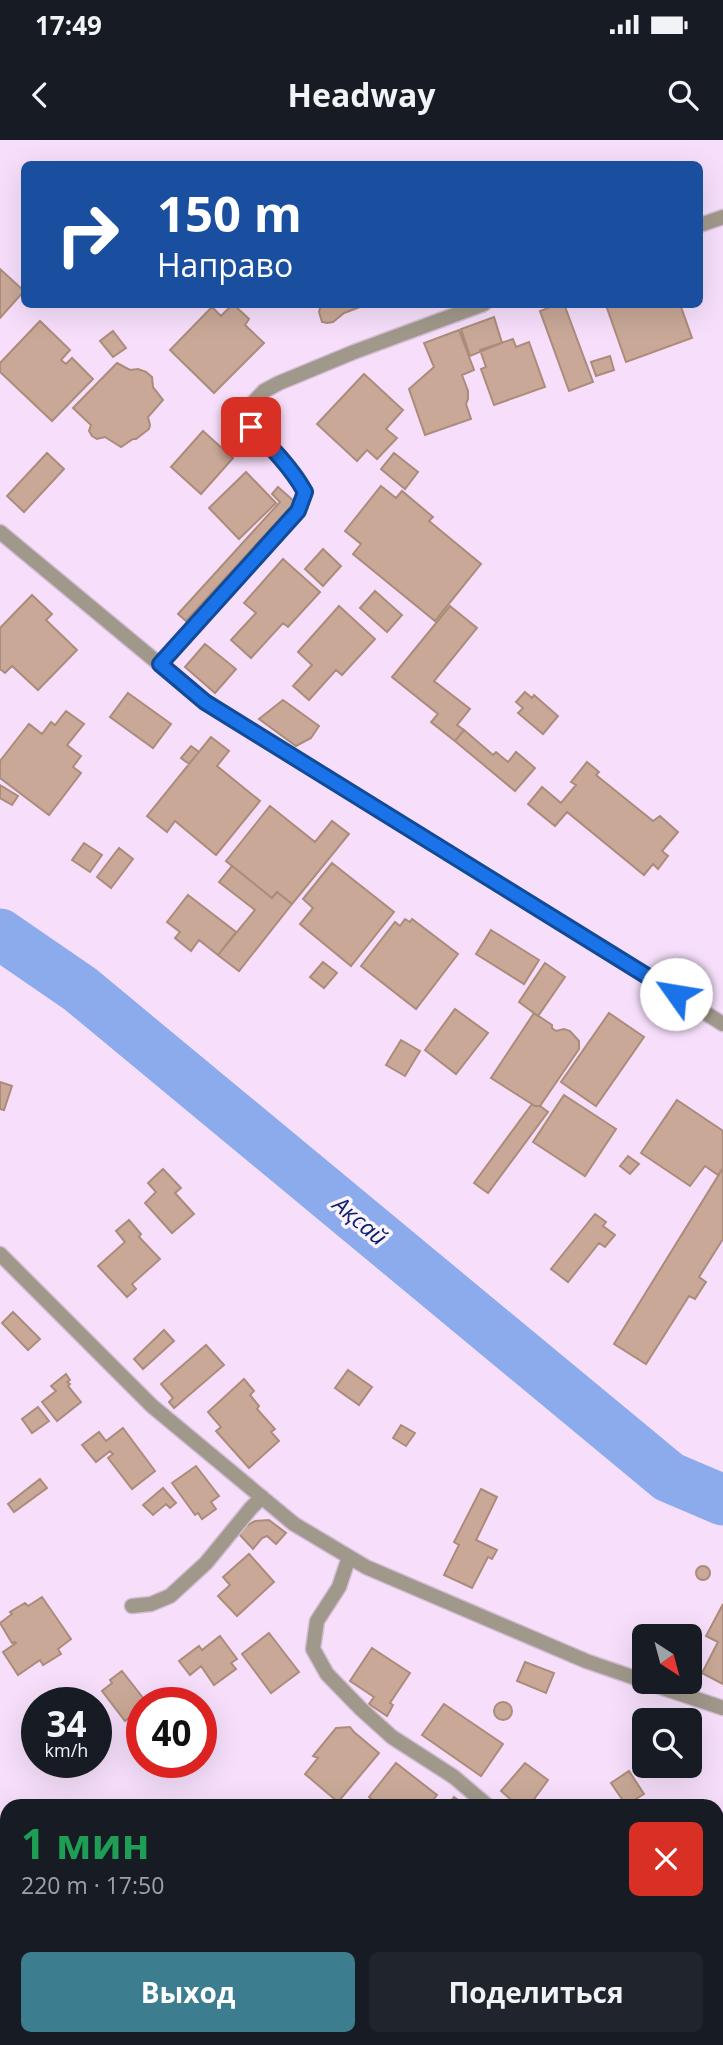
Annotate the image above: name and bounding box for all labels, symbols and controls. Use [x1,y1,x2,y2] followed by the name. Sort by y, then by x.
[35,7,102,43] text: 17:49
[288,73,435,116] text: Headway
[21,76,59,114] icon: back
[664,76,702,114] icon: search
[157,180,302,246] text: 150 m
[42,189,133,280] icon: right
[157,243,293,286] text: Направо
[221,397,281,457] pin
[232,408,270,446] icon: arrive
[639,957,713,1031] position arrow
[325,1187,394,1252] water label: Ақсай
[632,1624,702,1694] north arrow
[632,1624,702,1778] map controls
[126,1687,217,1778] speed limit sign: 40
[46,1700,87,1747] text: 34
[632,1708,702,1778] button: search
[45,1738,88,1762] text: km/h
[21,1814,149,1871] text: 1 мин
[629,1822,703,1896] button: close
[21,1869,164,1901] text: 220 m · 17:50
[21,1952,355,2032] button: Выход
[369,1952,703,2032] button: Поделиться

